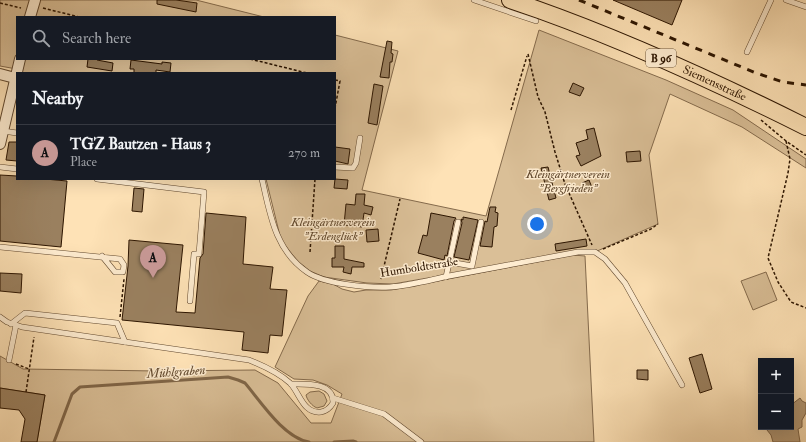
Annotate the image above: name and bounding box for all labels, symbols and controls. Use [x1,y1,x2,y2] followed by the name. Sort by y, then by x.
[16,16,336,60] search box
[30,27,52,49] icon: search
[62,29,131,48] text: Search here
[646,49,676,67] road number: B 96
[680,62,749,105] street label: Siemensstraße
[32,88,83,109] text: Nearby
[70,135,211,154] text: TGZ Bautzen - Haus 3
[41,145,49,161] text: A
[288,145,320,161] text: 270 m
[70,154,97,170] text: Place
[525,167,610,196] park label: Kleingärtnerverein "Bergfrieden"
[527,214,547,234] your location
[290,215,375,244] park label: Kleingärtnerverein "Erdenglück"
[140,245,166,278] pin: A
[379,254,459,281] street label: Humboldtstraße
[758,358,794,430] map controls
[758,358,794,394] button: +
[145,362,206,382] water label: Mühlgraben
[758,394,794,430] button: −

